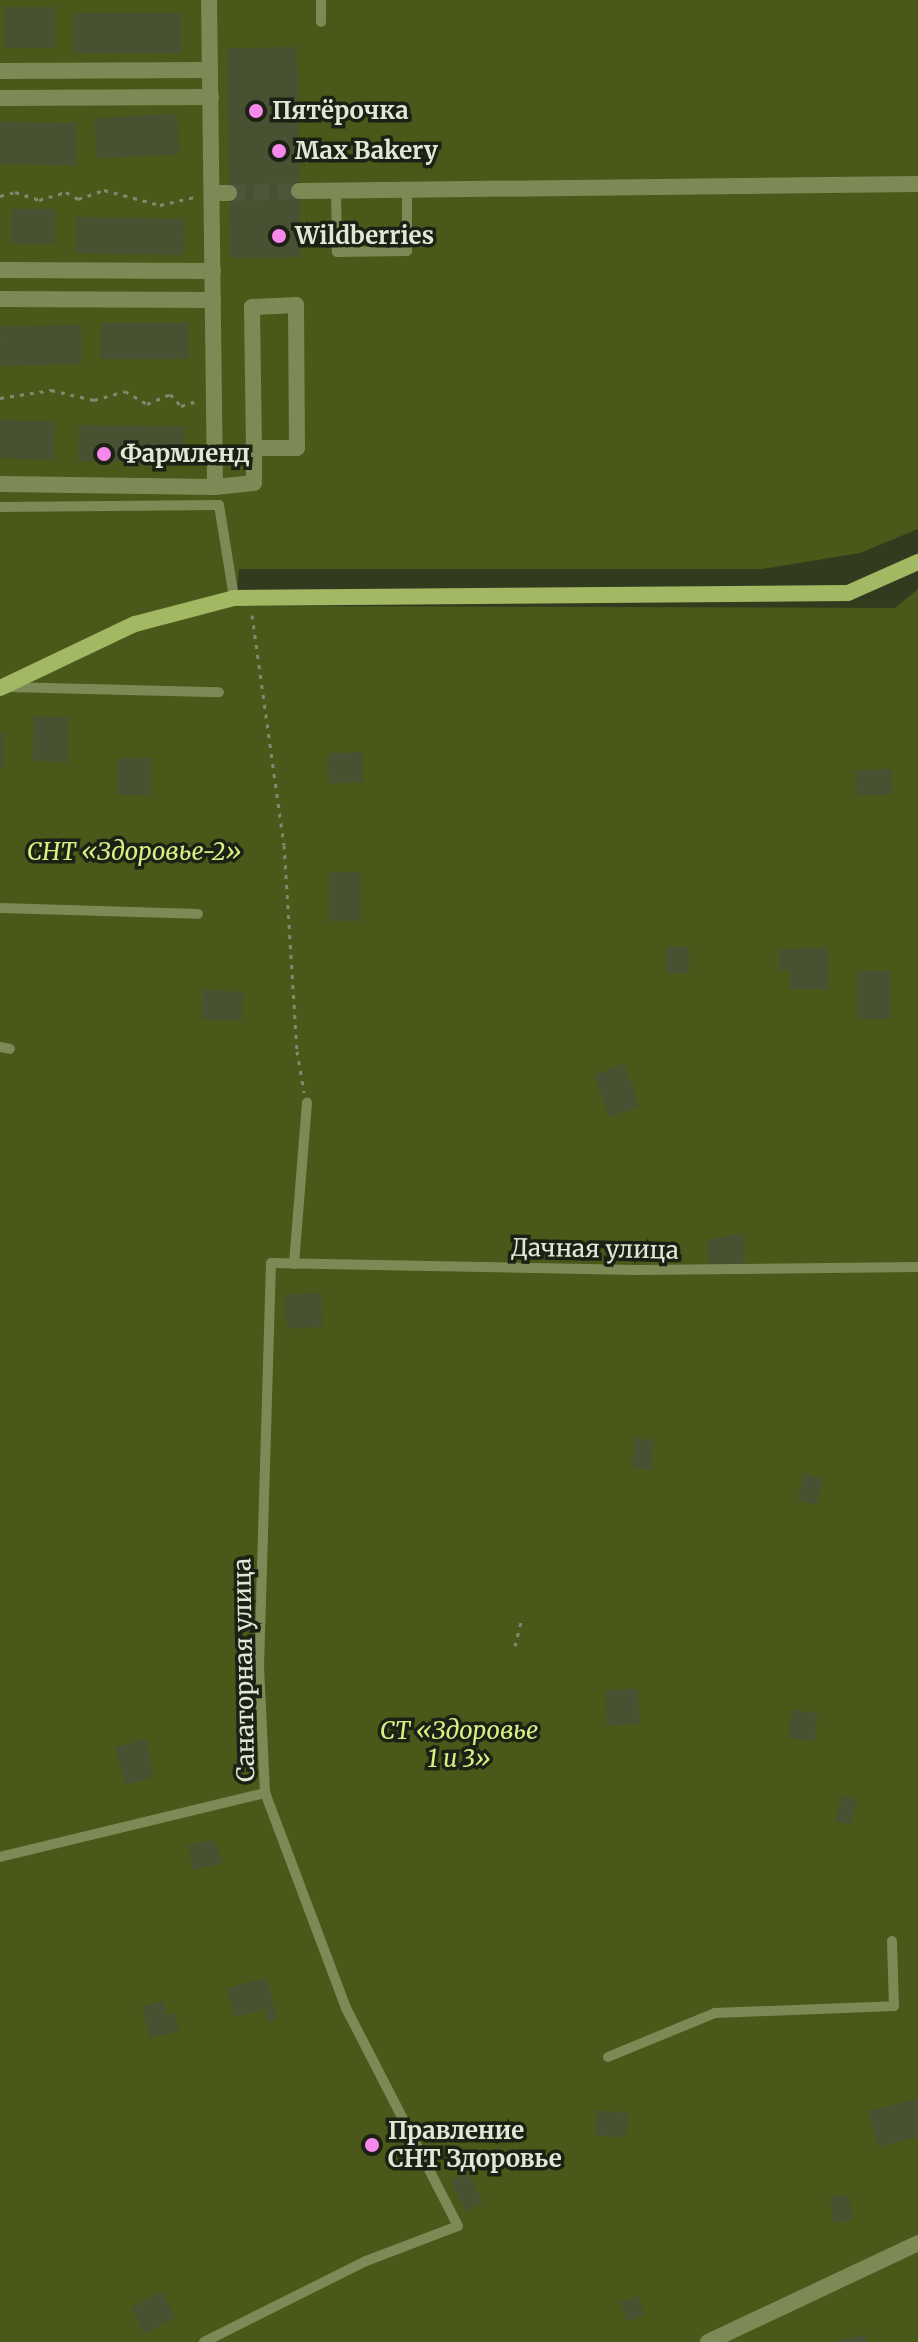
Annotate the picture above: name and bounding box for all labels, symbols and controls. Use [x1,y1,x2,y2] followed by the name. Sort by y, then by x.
[272,97,409,125] place label: Пятёрочка
[247,102,265,120] marker: Пятёрочка
[295,137,438,165] place label: Max Bakery
[270,142,288,160] marker: Max Bakery
[295,222,434,250] place label: Wildberries
[270,227,288,245] marker: Wildberries
[120,440,250,468] place label: Фармленд
[95,445,113,463] marker: Фармленд
[27,838,241,866] park label: СНТ «Здоровье-2»
[511,1233,679,1265] street label: Дачная улица
[228,1558,260,1782] street label: Санаторная улица
[380,1717,538,1773] park label: СТ «Здоровье 1 и 3»
[388,2117,562,2173] place label: Правление СНТ Здоровье
[363,2136,381,2154] marker: Правление СНТ Здоровье

